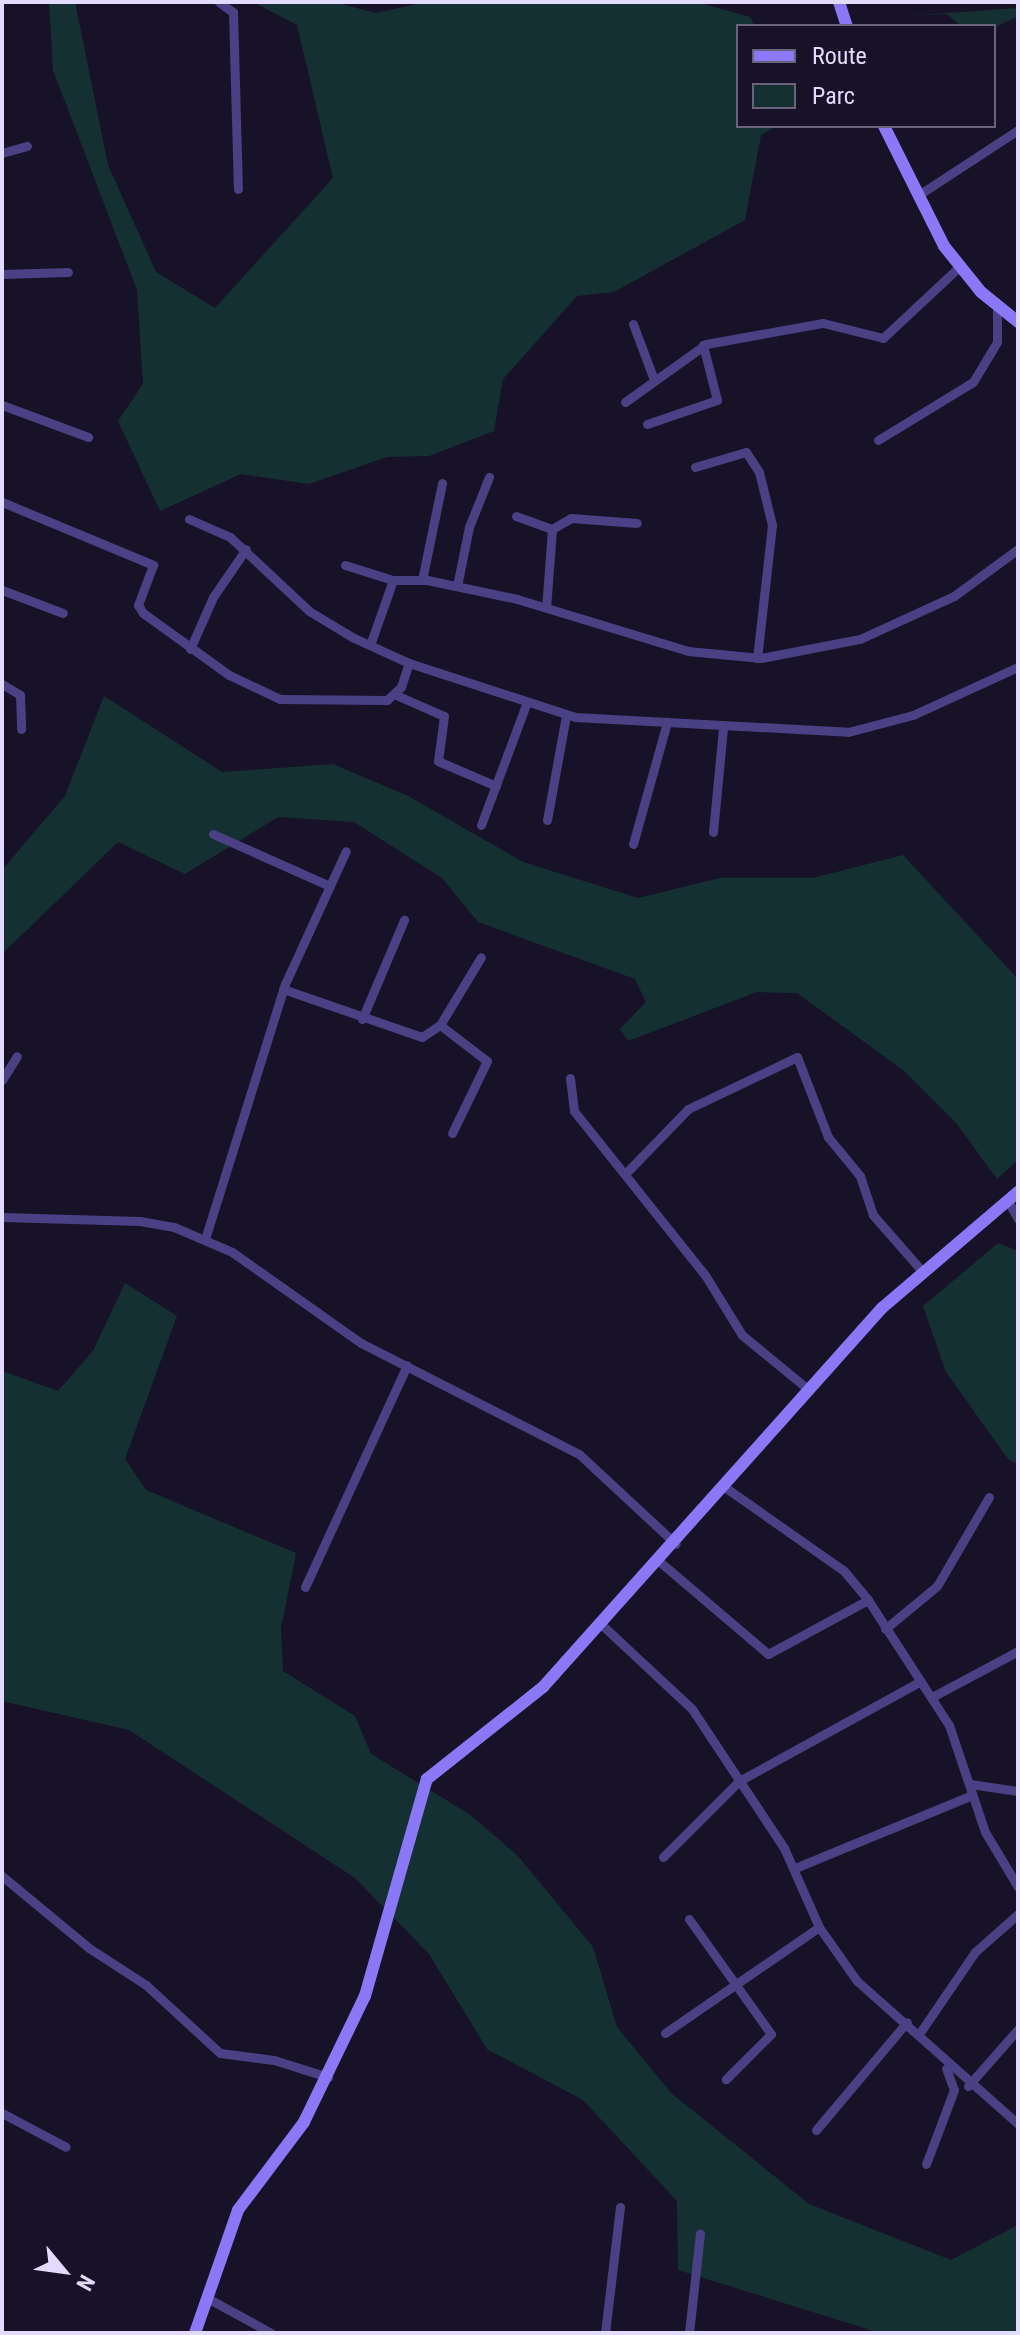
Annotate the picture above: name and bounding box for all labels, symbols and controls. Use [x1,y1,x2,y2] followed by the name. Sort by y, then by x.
[736,24,996,128] legend
[812,42,867,70] text: Route
[812,82,855,110] text: Parc
[24,2231,104,2311] north arrow
[71,2271,100,2295] text: N

